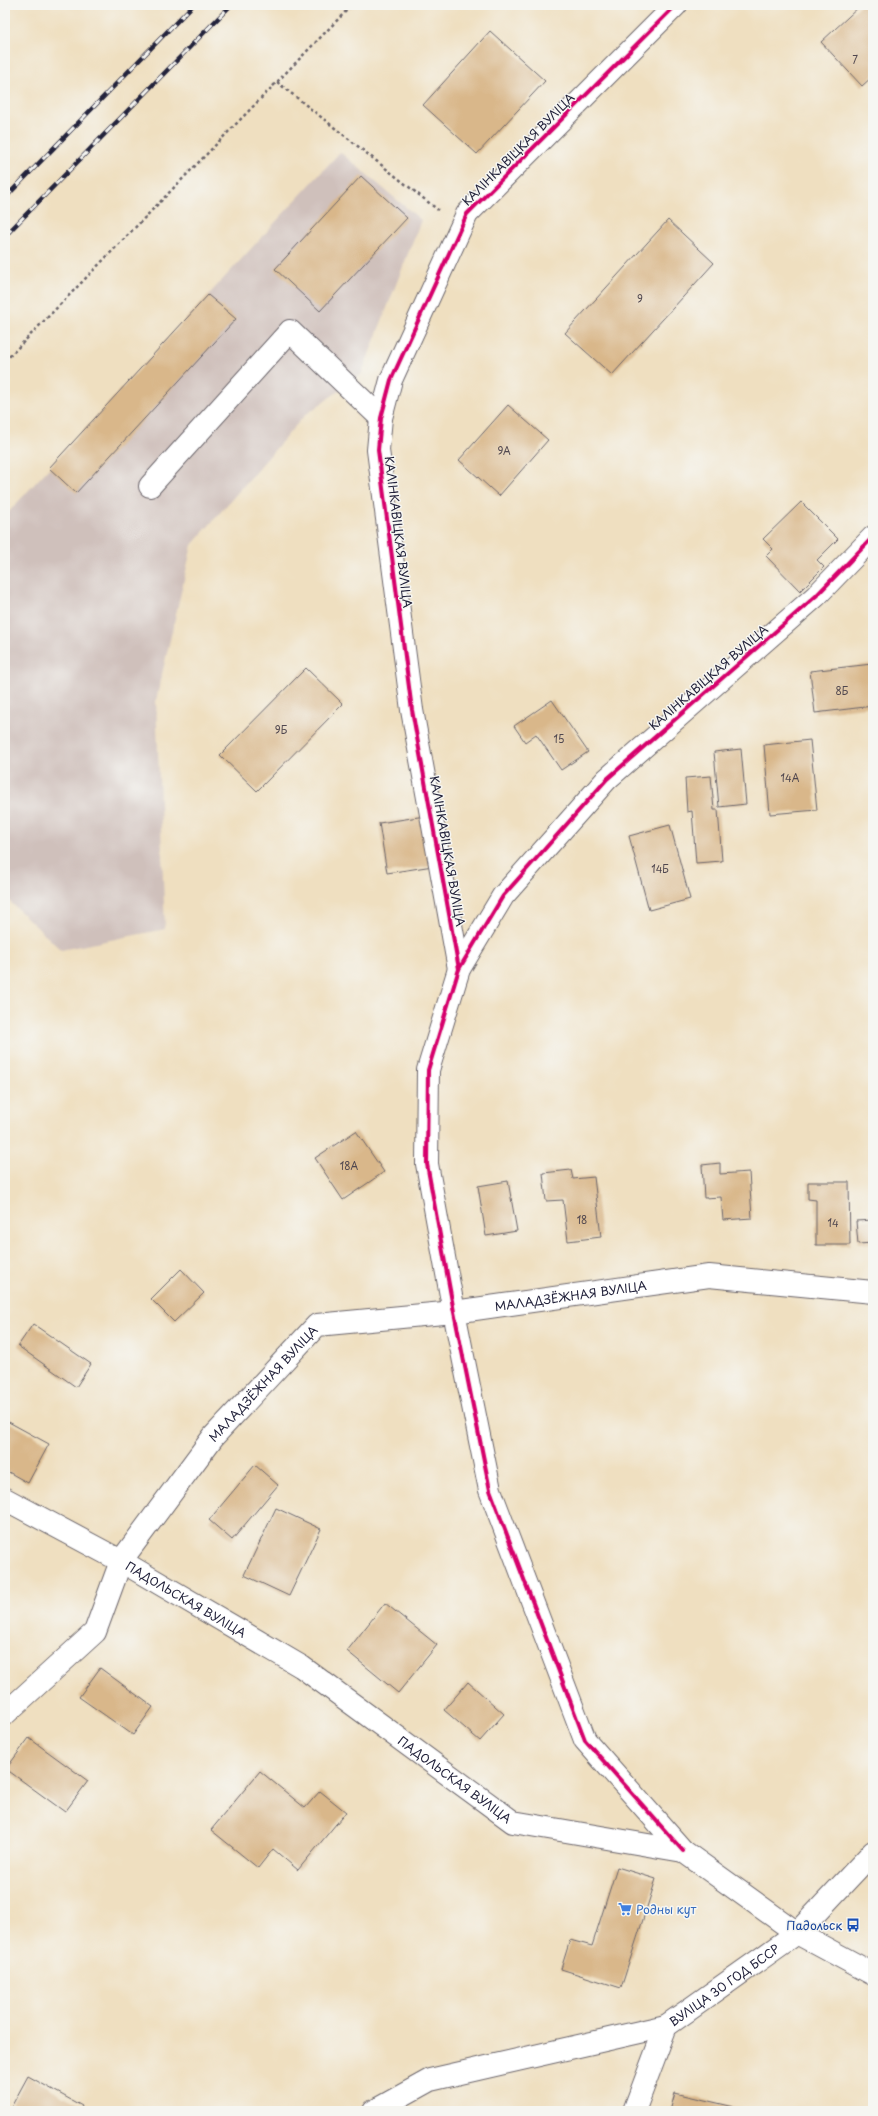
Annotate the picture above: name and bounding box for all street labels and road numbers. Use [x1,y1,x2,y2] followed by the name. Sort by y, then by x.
[458,89,578,209] street label: КАЛІНКАВІЦКАЯ ВУЛІЦА
[381,455,417,609] street label: КАЛІНКАВІЦКАЯ ВУЛІЦА
[645,620,771,734] street label: КАЛІНКАВІЦКАЯ ВУЛІЦА
[426,774,470,928] street label: КАЛІНКАВІЦКАЯ ВУЛІЦА
[494,1276,648,1315] street label: МАЛАДЗЁЖНАЯ ВУЛІЦА
[204,1321,321,1446] street label: МАЛАДЗЁЖНАЯ ВУЛІЦА
[122,1557,250,1642] street label: ПАДОЛЬСКАЯ ВУЛІЦА
[394,1732,515,1827] street label: ПАДОЛЬСКАЯ ВУЛІЦА
[665,1939,783,2030] street label: ВУЛІЦА 30 ГОД БССР

